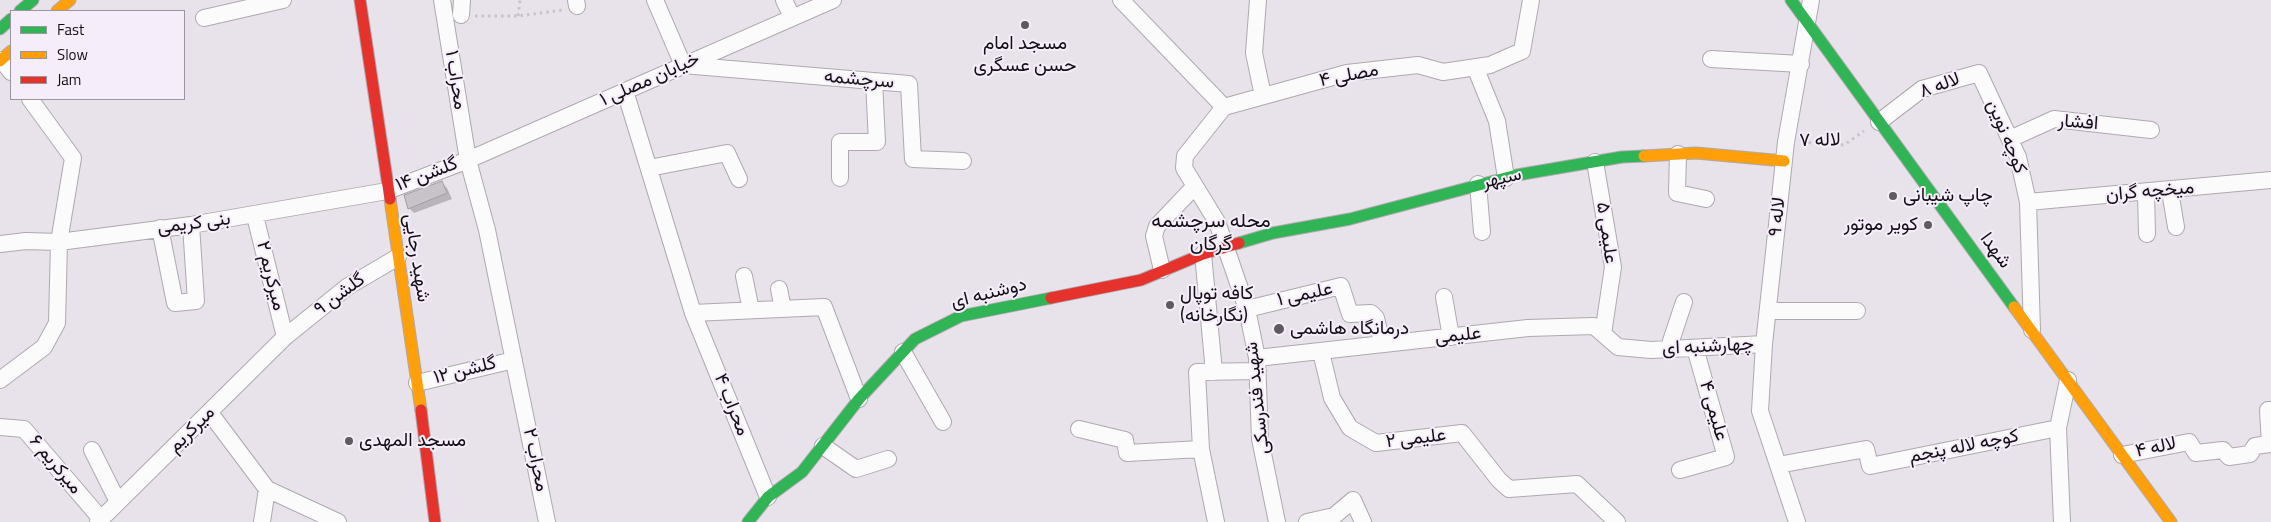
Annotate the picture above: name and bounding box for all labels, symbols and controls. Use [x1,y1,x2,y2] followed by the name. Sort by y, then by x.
[10,10,185,100] legend
[57,18,84,41] text: Fast
[1019,19,1031,31] marker: مسجد امام حسن عسگری
[973,33,1077,77] place label: مسجد امام حسن عسگری
[57,43,88,66] text: Slow
[597,48,703,112] street label: خیابان مصلی ۱
[439,49,471,111] street label: ۱ محراب
[1317,59,1381,93] street label: ۴ مصلی
[823,66,895,94] street label: سرچشمه
[57,68,81,91] text: Jam
[1917,68,1963,104] street label: ۸ لاله
[1981,97,2031,177] street label: کوچه نوین
[2057,110,2099,136] street label: افشار
[1799,129,1841,153] street label: ۷ لاله
[393,153,461,197] street label: گلشن ۱۴
[1480,163,1524,195] street label: سپهر
[2105,177,2195,207] street label: میخچه گران
[1903,185,1993,207] place label: چاپ شیبانی
[1887,190,1899,202] marker: چاپ شیبانی
[1765,196,1791,238] street label: ۹ لاله
[1590,201,1622,265] street label: ۵ علیمی
[156,208,232,240] street label: بنی کریمی
[1151,210,1271,257] district label: محله سرچشمه گرگان
[398,212,434,304] street label: شهید رجایی
[1844,214,1918,236] place label: کویر موتور
[1922,219,1934,231] marker: کویر موتور
[1974,229,2016,273] street label: شهدا
[250,239,290,313] street label: ۲ میرکریم
[310,269,370,321] street label: ۹ گلشن
[949,274,1029,314] street label: دوشنبه ای
[1275,278,1335,312] street label: ۱ علیمی
[1180,283,1253,327] place label: کافه توپال (نگارخانه)
[1164,299,1176,311] marker: کافه توپال (نگارخانه)
[1290,318,1409,340] place label: درمانگاه هاشمی
[1272,322,1286,336] marker: درمانگاه هاشمی
[1434,322,1482,350] street label: علیمی
[1661,333,1755,361] street label: چهارشنبه ای
[1241,341,1275,455] street label: شهید فندرسکی
[431,352,499,390] street label: ۱۲ گلشن
[708,371,754,439] street label: ۴ محراب
[1694,378,1732,444] street label: ۴ علیمی
[164,402,220,458] street label: میرکریم
[1385,424,1447,454] street label: ۲ علیمی
[1907,425,2021,469] street label: کوچه لاله پنجم
[517,426,553,494] street label: ۲ محراب
[359,430,466,452] place label: مسجد المهدی
[24,431,86,499] street label: میرکریم ۶
[2133,433,2179,463] street label: لاله ۴
[343,435,355,447] marker: مسجد المهدی

